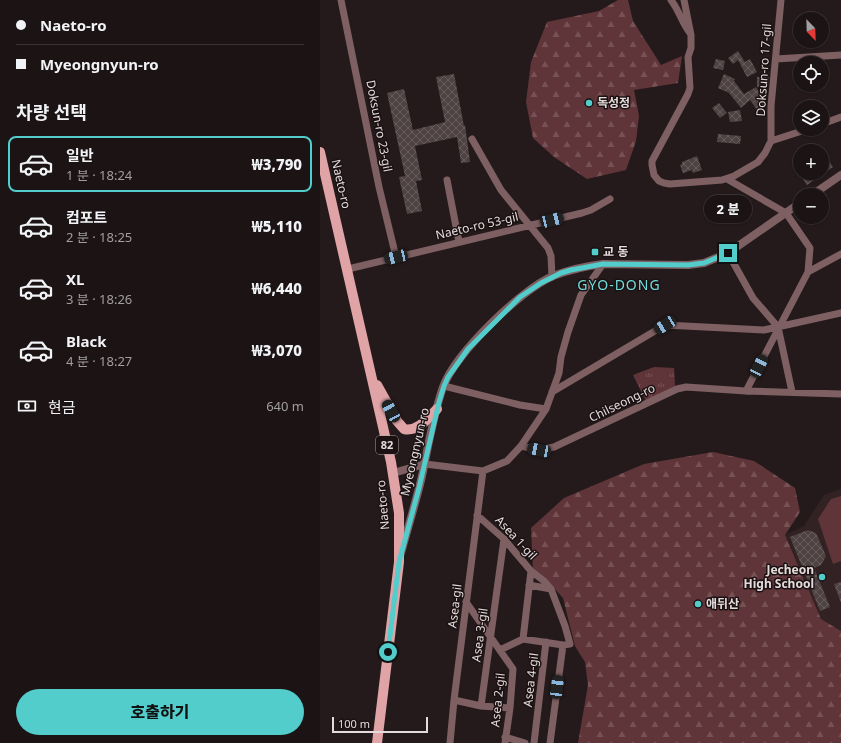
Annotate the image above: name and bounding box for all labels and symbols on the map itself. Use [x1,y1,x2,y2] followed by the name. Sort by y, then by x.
[793,12,829,48] north arrow
[752,23,775,117] street label: Doksun-ro 17-gil
[362,79,397,173] street label: Doksun-ro 23-gil
[597,94,630,111] place label: 독성정
[584,98,594,108] marker: 독성정
[328,158,355,210] street label: Naeto-ro
[704,195,752,223] callout: 2 분
[434,208,520,243] street label: Naeto-ro 53-gil
[539,211,565,229] car
[603,243,628,260] place label: 교 동
[719,244,737,262] route end
[590,247,600,257] marker: 교 동
[383,248,409,266] car
[577,275,661,294] district label: GYO-DONG
[652,314,678,336] car
[748,353,770,379] car
[586,379,658,426] street label: Chilseong-ro
[380,398,402,424] car
[396,406,433,498] street label: Myeongnyun-ro
[376,436,398,454] road number: 82
[526,442,552,458] car
[372,479,393,531] street label: Naeto-ro
[492,512,541,563] street label: Asea 1-gil
[744,561,814,592] place label: Jecheon High School
[817,572,827,582] marker: Jecheon High School
[443,583,466,629] street label: Asea-gil
[706,595,739,612] place label: 애뒤산
[693,599,703,609] marker: 애뒤산
[467,607,492,663] street label: Asea 3-gil
[379,643,397,661] route start
[519,652,542,708] street label: Asea 4-gil
[486,672,509,728] street label: Asea 2-gil
[550,674,564,700] car
[332,715,428,734] scale bar

